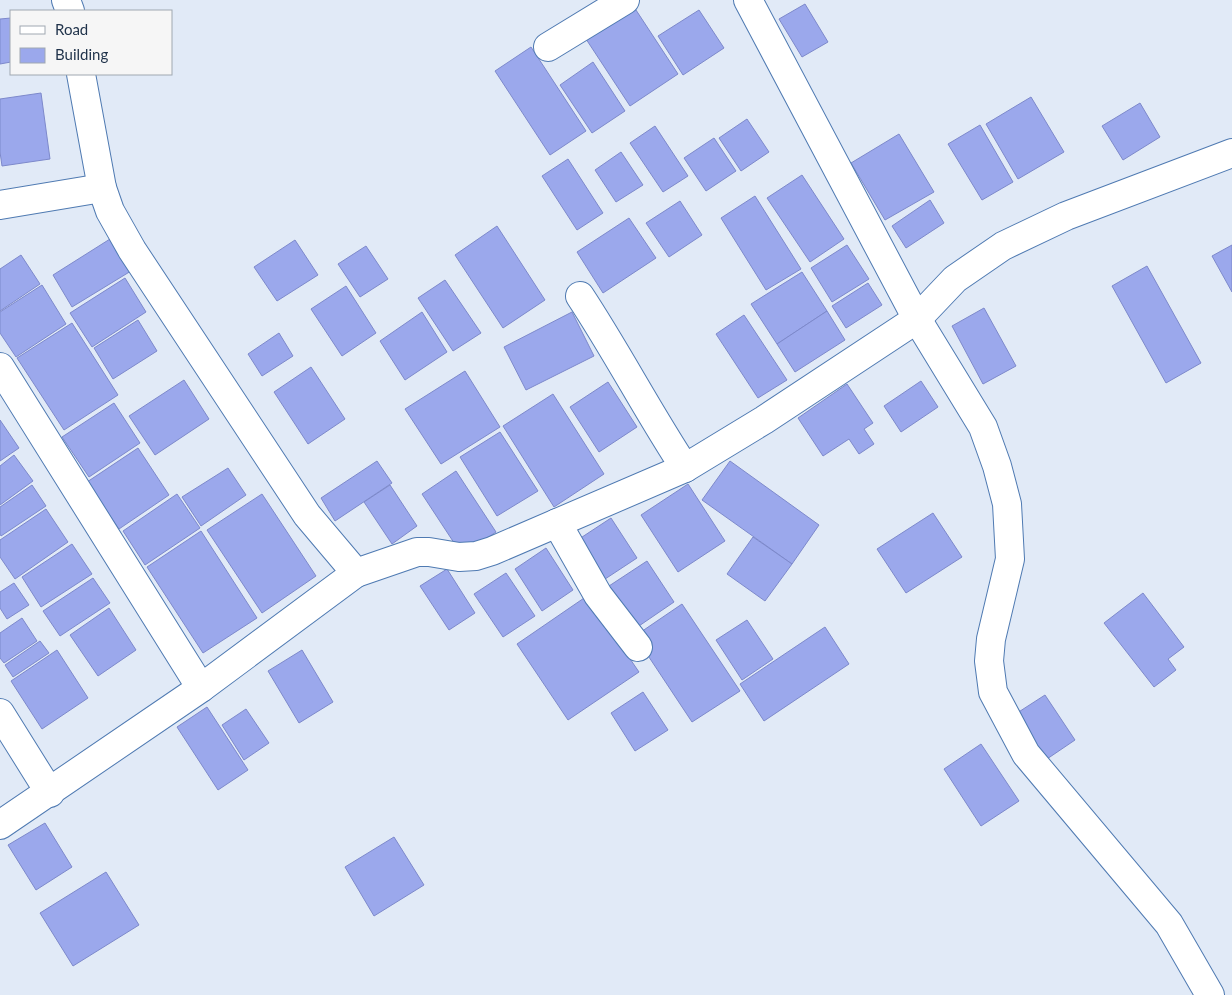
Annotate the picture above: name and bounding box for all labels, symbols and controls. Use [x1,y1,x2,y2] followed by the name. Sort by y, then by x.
[10,10,172,75] legend
[55,20,88,38] text: Road
[55,45,108,63] text: Building

